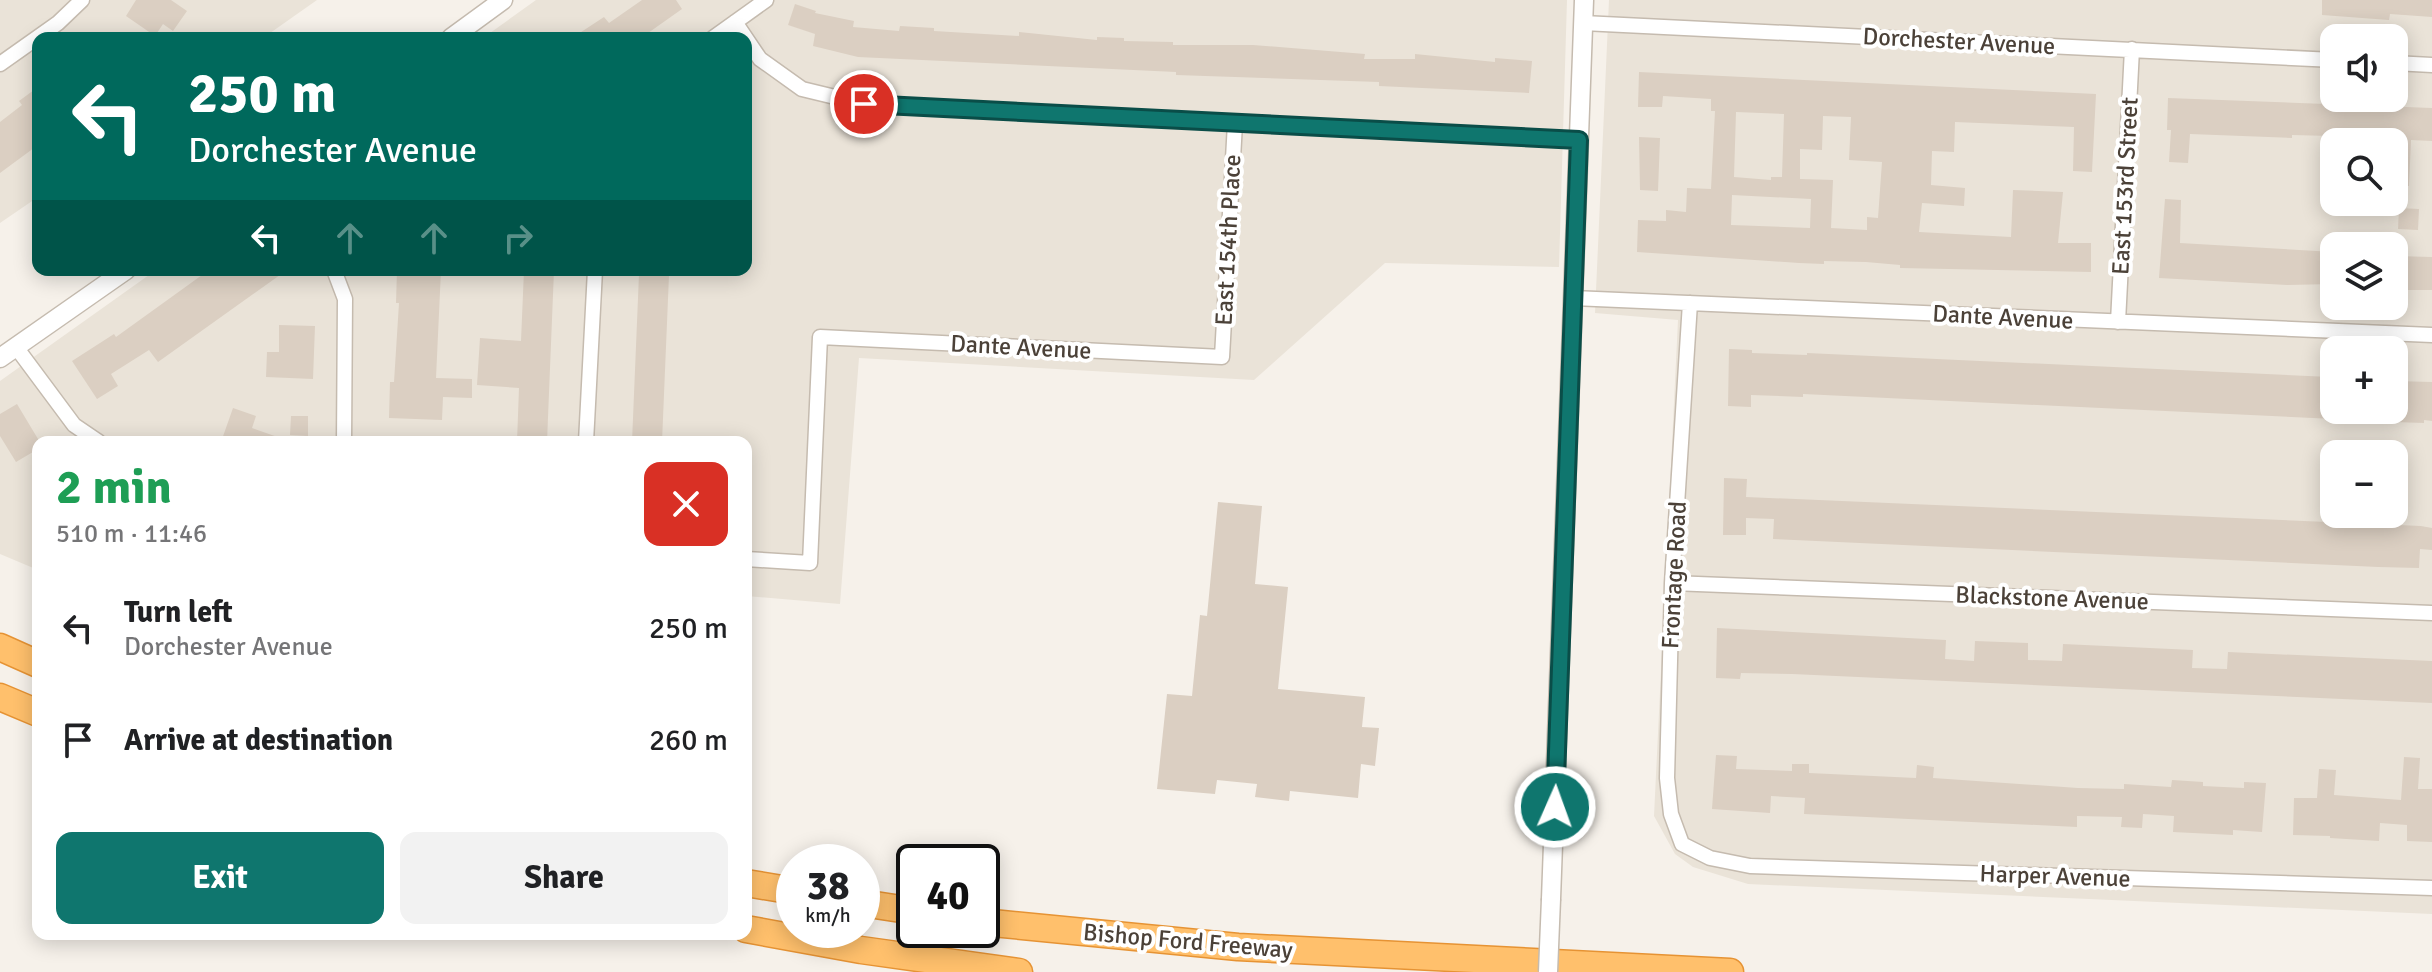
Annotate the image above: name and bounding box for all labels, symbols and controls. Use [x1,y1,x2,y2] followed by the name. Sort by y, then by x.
[1862,21,2056,61] street label: Dorchester Avenue
[2320,24,2408,528] map controls
[2320,24,2408,112] button: sound
[188,59,336,128] text: 250 m
[56,64,160,168] icon: left
[830,70,898,138] pin
[842,82,886,126] icon: arrive
[2105,96,2145,276] street label: East 153rd Street
[188,128,477,173] text: Dorchester Avenue
[2320,128,2408,216] button: search
[1209,154,1247,326] street label: East 154th Place
[244,216,288,260] icon: left
[328,216,372,260] icon: ahead
[412,216,456,260] icon: ahead
[496,216,540,260] icon: right
[2320,232,2408,320] button: layers
[1932,298,2074,336] street label: Dante Avenue
[950,328,1092,366] street label: Dante Avenue
[2320,336,2408,424] button: +
[2320,440,2408,528] button: −
[56,458,172,517] text: 2 min
[644,462,728,546] button: close
[1655,500,1693,650] street label: Frontage Road
[56,518,207,550] text: 510 m · 11:46
[1955,580,2149,616] street label: Blackstone Avenue
[124,594,233,631] text: Turn left
[56,606,100,650] icon: left
[649,610,728,647] text: 250 m
[124,631,333,663] text: Dorchester Avenue
[56,718,100,762] icon: arrive
[124,722,393,759] text: Arrive at destination
[649,722,728,759] text: 260 m
[1513,765,1597,849] position arrow
[56,832,384,924] button: Exit
[400,832,728,924] button: Share
[896,844,1000,948] speed limit sign: 40
[1979,858,2131,894] street label: Harper Avenue
[806,861,850,911] text: 38
[805,903,851,928] text: km/h
[1082,917,1294,965] street label: Bishop Ford Freeway

